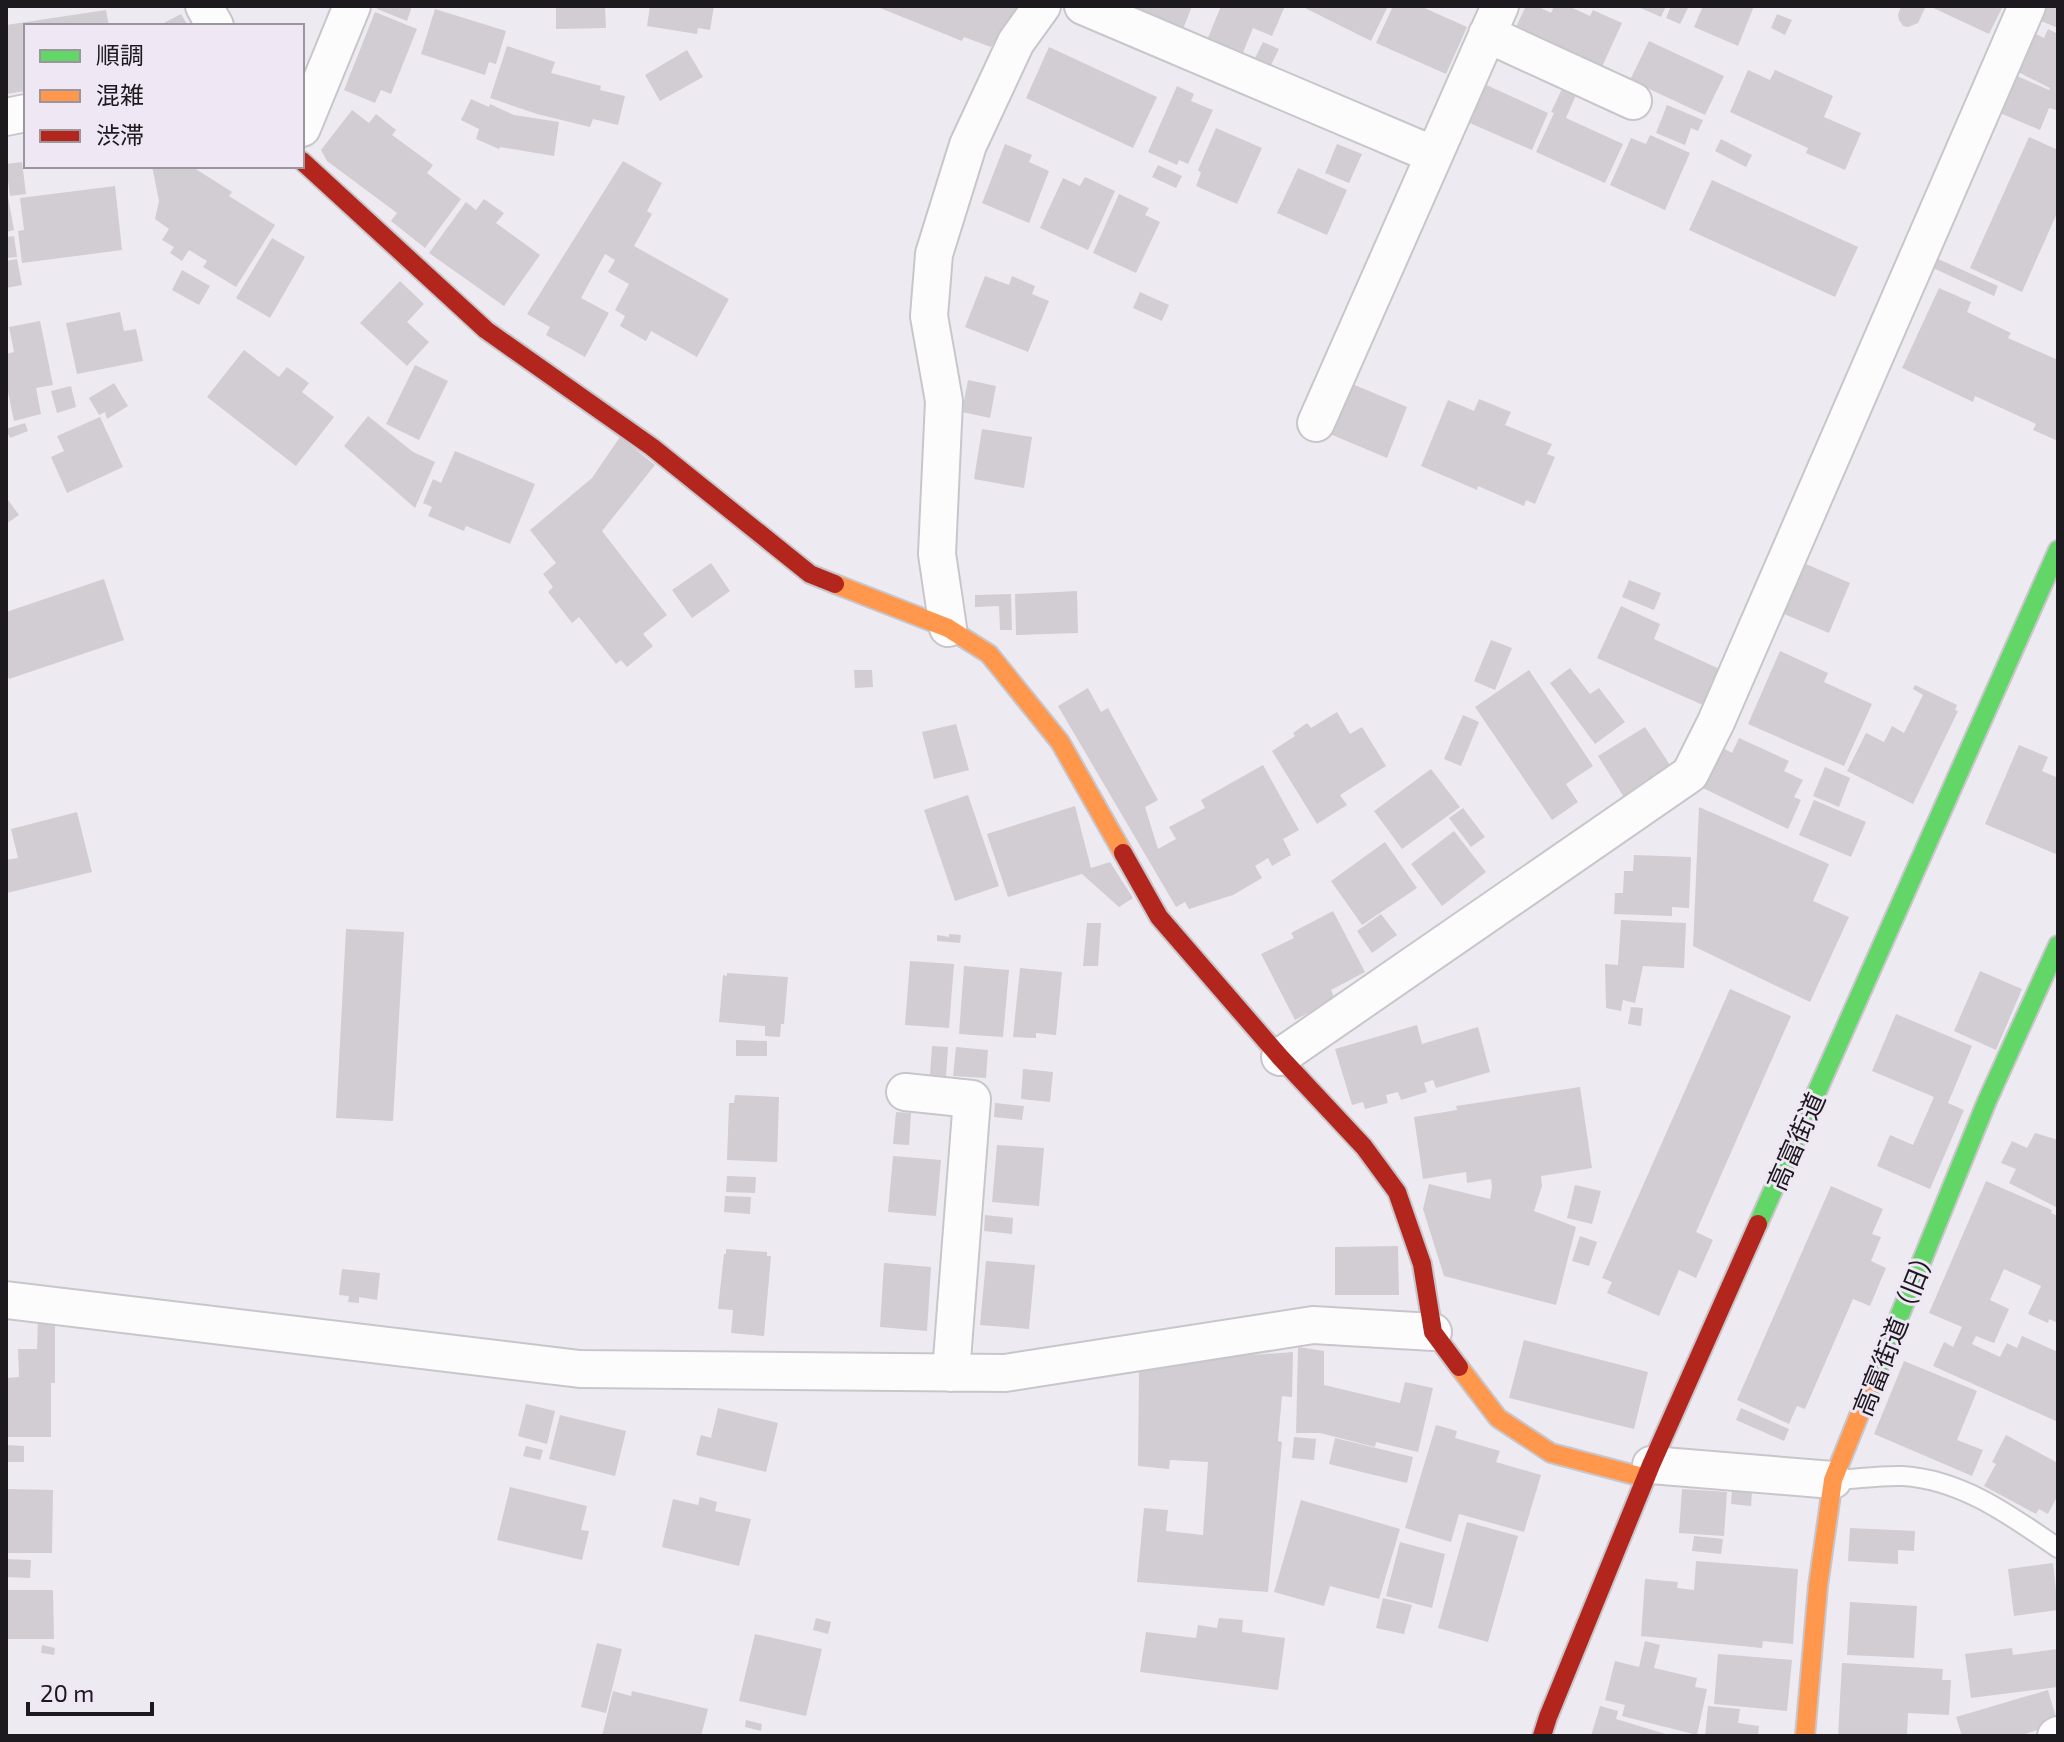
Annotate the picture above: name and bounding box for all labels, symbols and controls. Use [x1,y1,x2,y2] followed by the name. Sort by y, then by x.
[24,24,304,168] legend
[96,40,144,69] text: 順調
[96,80,144,109] text: 混雑
[96,120,144,149] text: 渋滞
[1760,1087,1830,1195] street label: 高富街道
[1846,1240,1942,1420] street label: 高富街道（旧）
[28,1666,152,1716] scale bar
[40,1678,94,1707] text: 20 m

